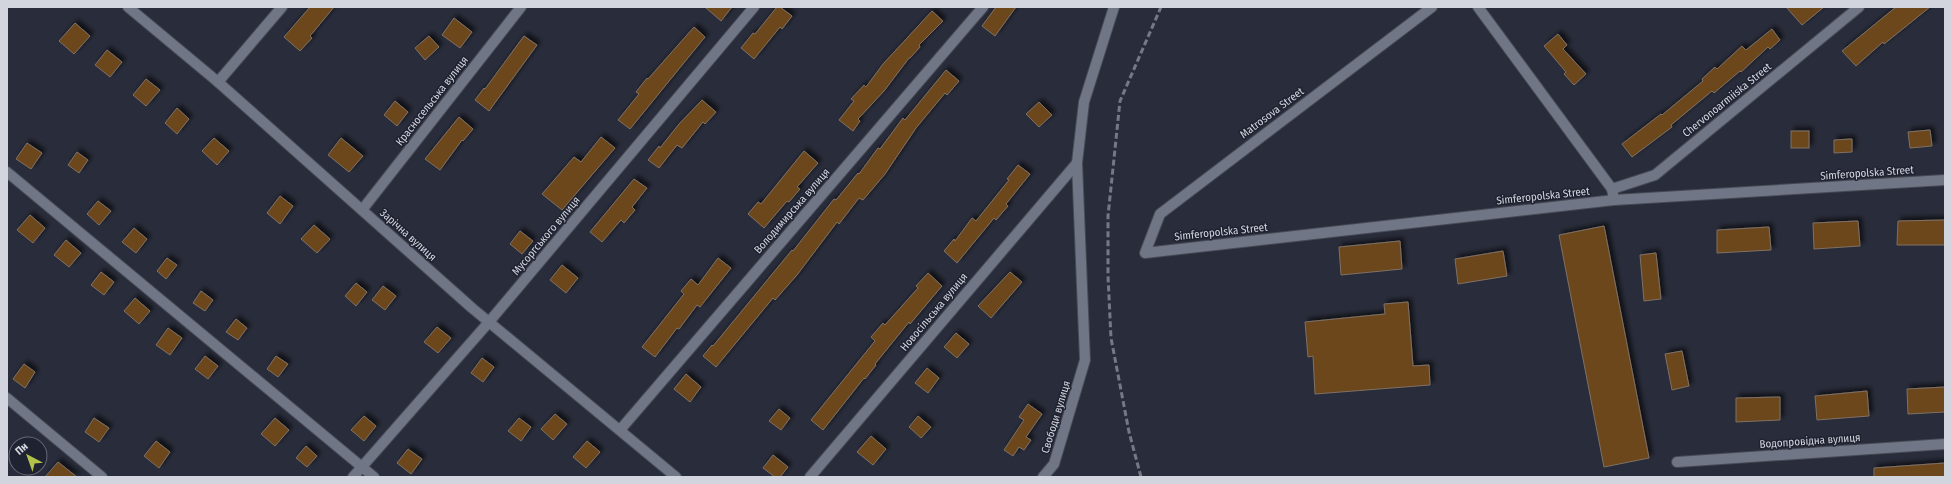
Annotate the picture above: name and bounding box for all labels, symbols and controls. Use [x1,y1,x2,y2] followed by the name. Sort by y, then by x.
[393,54,471,148] street label: Красносельська вулиця
[1680,60,1774,140] street label: Chervonoarmiiska Street
[1238,85,1307,141] street label: Matrosova Street
[1820,163,1915,183] street label: Simferopolska Street
[751,166,833,256] street label: Володимирська вулиця
[1496,185,1591,207] street label: Simferopolska Street
[509,194,583,278] street label: Мусоргського вулиця
[377,206,439,264] street label: Зарічна вулиця
[1174,221,1269,243] street label: Simferopolska Street
[898,270,970,354] street label: Новосільська вулиця
[1039,379,1073,455] street label: Свободи вулиця
[1759,431,1861,451] street label: Водопровідна вулиця
[8,436,48,476] north arrow
[13,440,31,458] text: Пн

